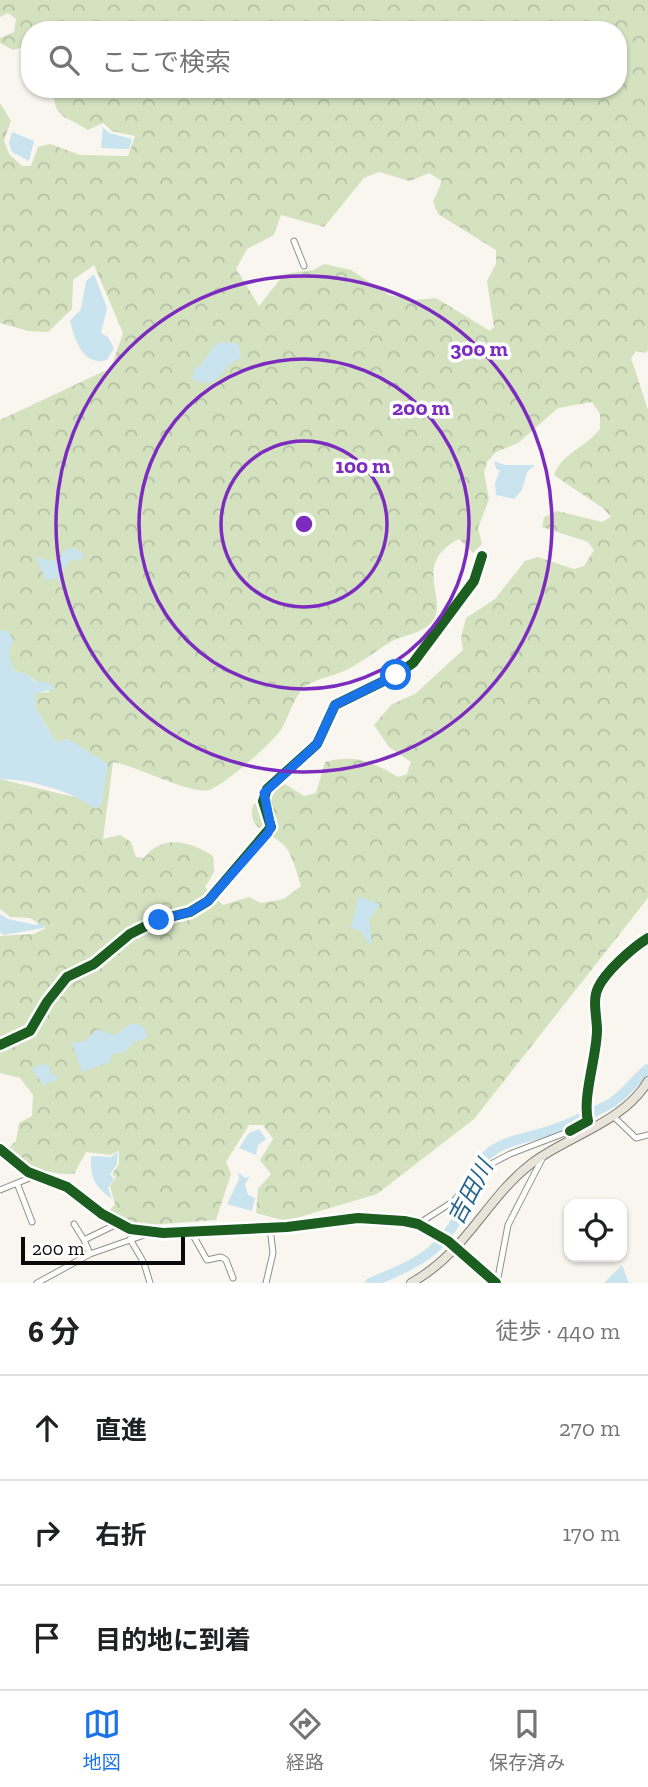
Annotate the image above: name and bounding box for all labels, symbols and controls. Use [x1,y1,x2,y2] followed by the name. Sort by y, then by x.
[21,21,627,98] search box
[45,41,83,79] icon: search
[101,46,231,78] text: ここで検索
[450,336,508,361] text: 300 m
[392,395,450,420] text: 200 m
[336,453,391,478] text: 100 m
[292,512,316,536] centre of rings
[380,659,411,690] route start
[143,904,174,935] route end
[441,1152,500,1229] water label: 吉田川
[564,1199,627,1262] map controls
[564,1199,627,1262] button: locate
[21,1234,186,1266] scale bar
[32,1237,84,1260] text: 200 m
[28,1314,80,1350] text: 6 分
[495,1317,620,1345] text: 徒歩 · 440 m
[28,1409,66,1447] icon: ahead
[95,1414,147,1446] text: 直進
[559,1414,620,1442] text: 270 m
[28,1514,66,1552] icon: right
[95,1519,147,1551] text: 右折
[562,1519,620,1547] text: 170 m
[28,1619,66,1657] icon: arrive
[95,1624,251,1656] text: 目的地に到着
[83,1705,121,1774] tab: 地図
[286,1705,324,1774] tab: 経路
[489,1705,565,1774] tab: 保存済み

